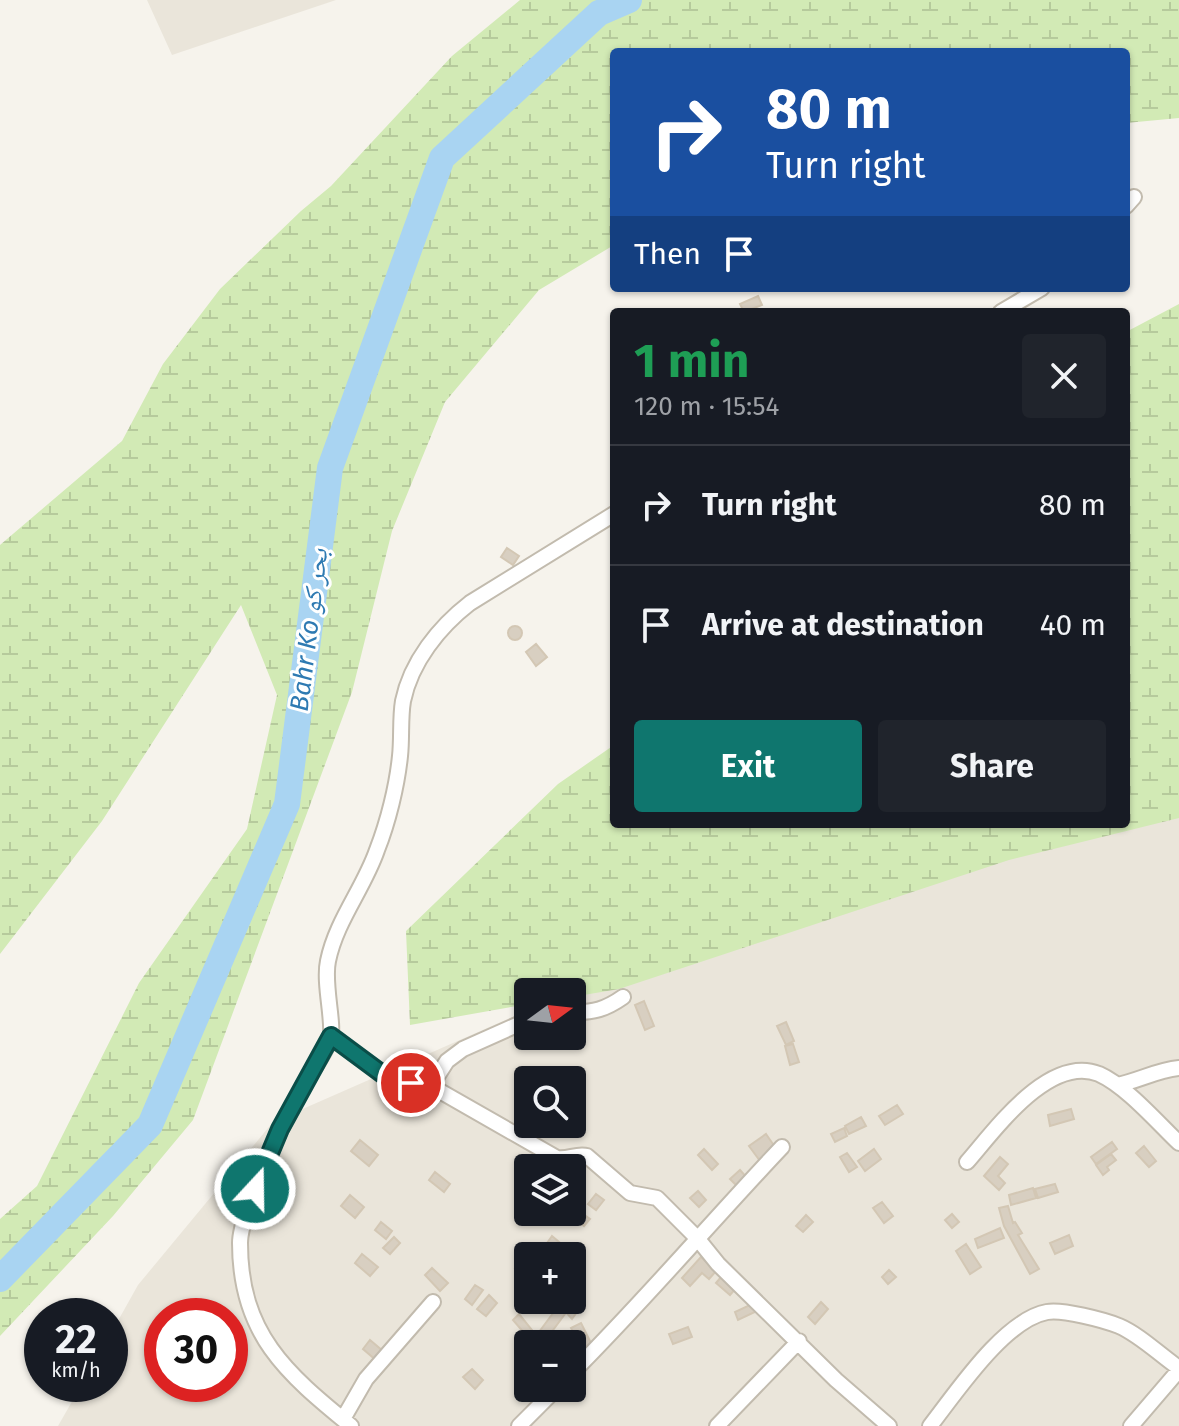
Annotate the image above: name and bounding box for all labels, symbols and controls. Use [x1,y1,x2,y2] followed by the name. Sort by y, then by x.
[766,76,892,143] text: 80 m
[634,80,738,184] icon: right
[766,144,926,188] text: Turn right
[717,232,761,276] icon: arrive
[634,236,701,272] text: Then
[634,332,749,390] text: 1 min
[1022,334,1106,418] button: close
[634,391,779,422] text: 120 m · 15:54
[634,483,678,527] icon: right
[702,487,837,523] text: Turn right
[1039,487,1106,523] text: 80 m
[284,546,334,713] water label: Bahr Ko بحر كو
[634,603,678,647] icon: arrive
[702,607,984,643] text: Arrive at destination
[1040,607,1106,643] text: 40 m
[634,720,862,812] button: Exit
[878,720,1106,812] button: Share
[514,978,586,1050] north arrow
[514,978,586,1402] map controls
[377,1049,445,1117] pin
[389,1061,433,1105] icon: arrive
[514,1066,586,1138] button: search
[213,1147,297,1231] position arrow
[514,1154,586,1226] button: layers
[514,1242,586,1314] button: +
[144,1298,248,1402] speed limit sign: 30
[55,1316,97,1364] text: 22
[514,1330,586,1402] button: −
[51,1358,101,1382] text: km/h

